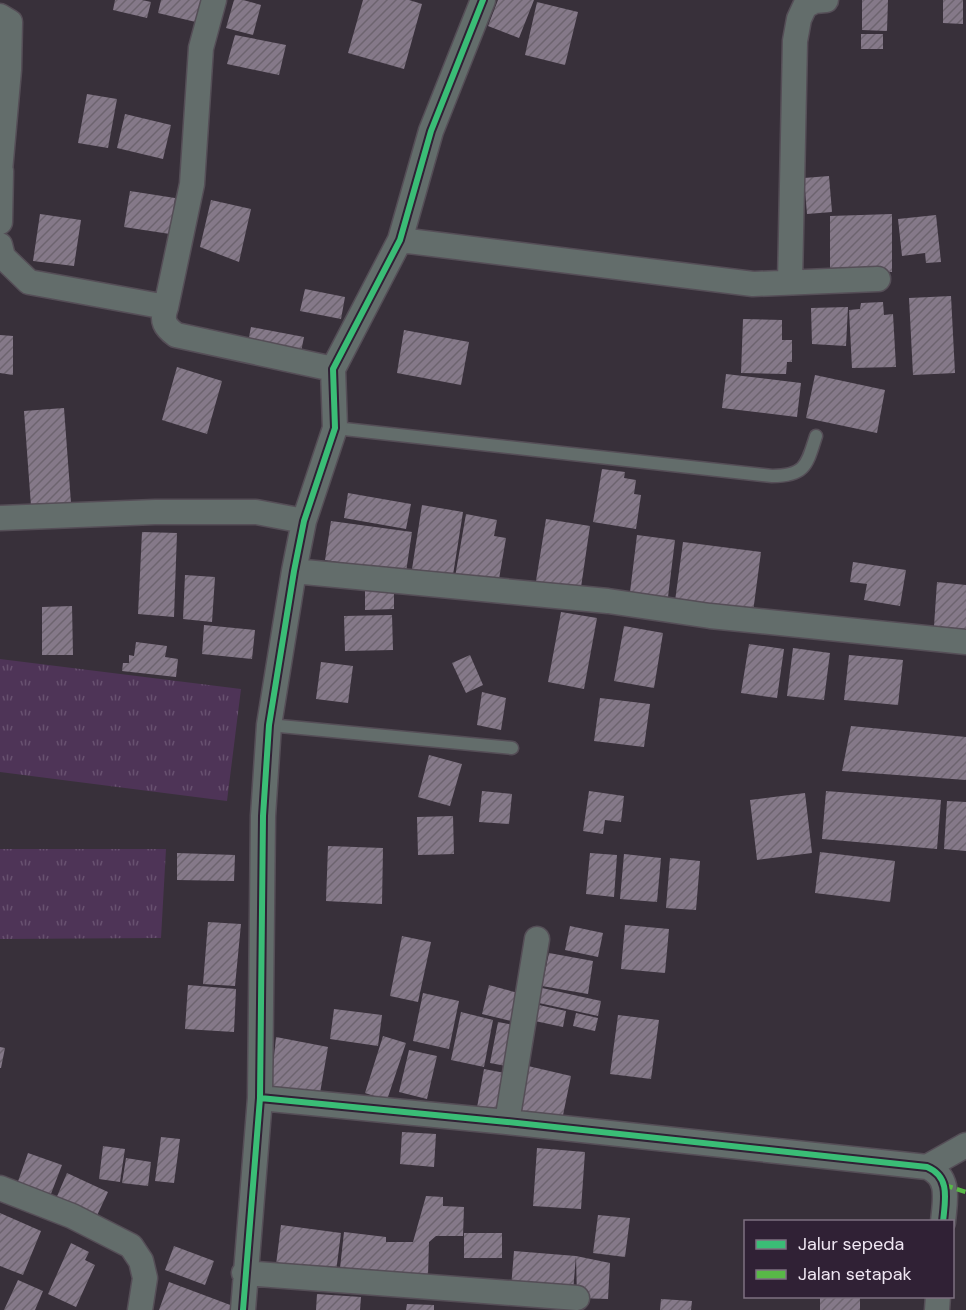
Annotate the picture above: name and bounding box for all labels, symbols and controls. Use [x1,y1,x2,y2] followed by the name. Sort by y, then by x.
[744,1220,954,1298] legend
[798,1232,904,1256] text: Jalur sepeda
[798,1262,912,1286] text: Jalan setapak

